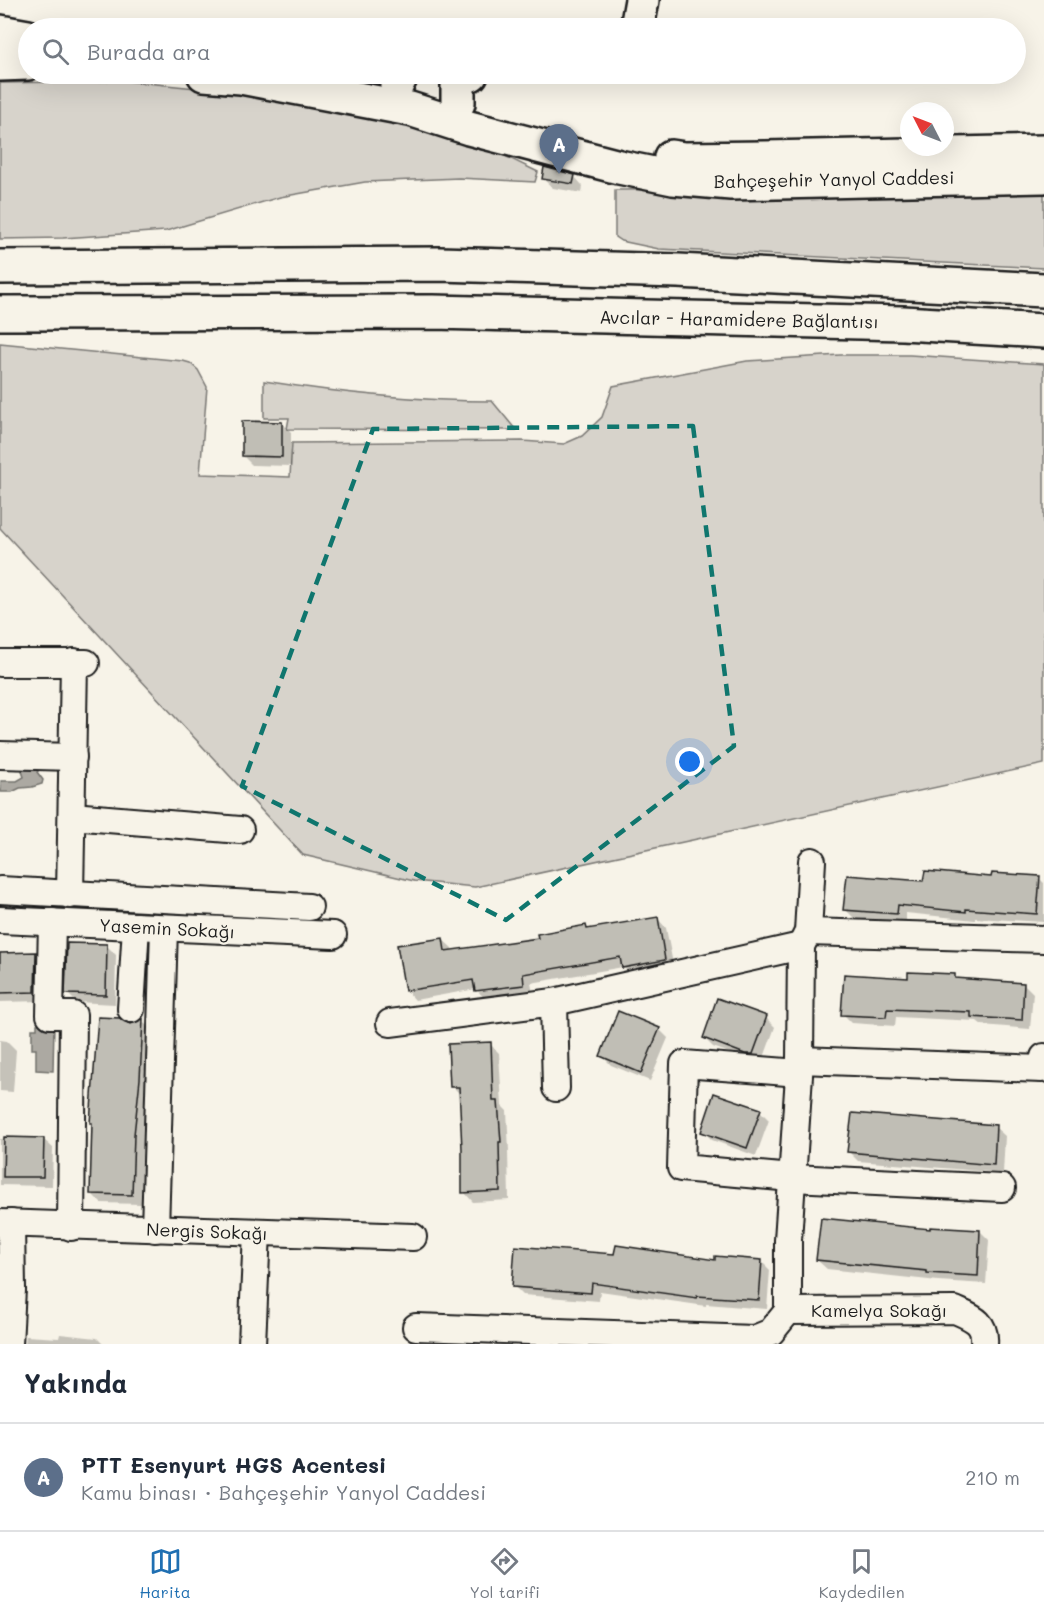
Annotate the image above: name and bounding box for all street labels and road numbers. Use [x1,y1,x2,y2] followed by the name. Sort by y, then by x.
[714,165,954,193] street label: Bahçeşehir Yanyol Caddesi
[599,305,879,333] street label: Avcılar - Haramidere Bağlantısı
[98,912,236,944] street label: Yasemin Sokağı
[146,1217,268,1245] street label: Nergis Sokağı
[811,1298,947,1322] street label: Kamelya Sokağı

